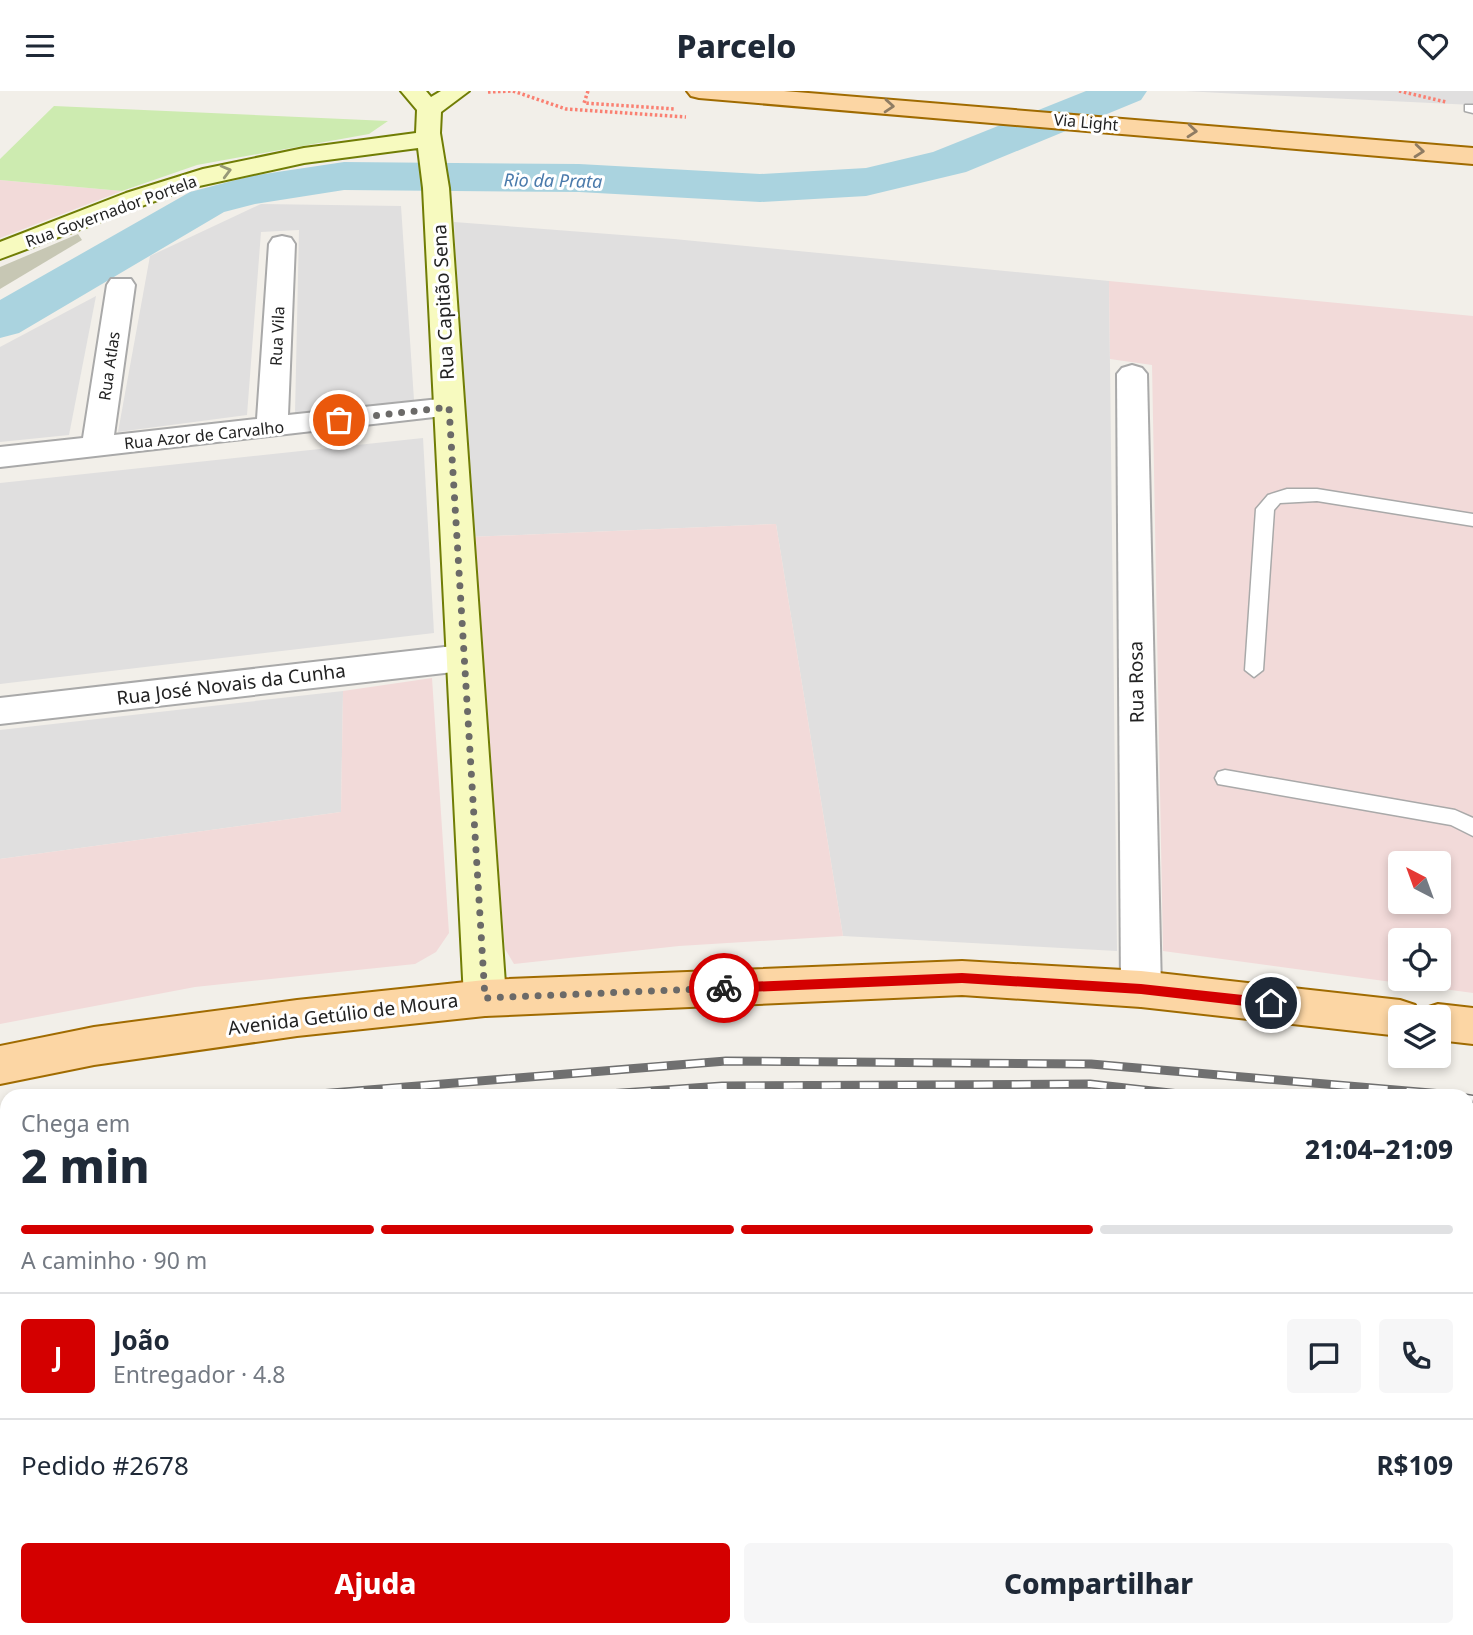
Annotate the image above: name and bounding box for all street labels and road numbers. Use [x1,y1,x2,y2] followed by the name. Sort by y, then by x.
[1053,108,1119,136] street label: Via Light
[22,170,200,252] street label: Rua Governador Portela
[426,223,460,381] street label: Rua Capitão Sena
[264,306,290,366] street label: Rua Vila
[93,330,125,402] street label: Rua Atlas
[123,416,285,454] street label: Rua Azor de Carvalho
[1122,641,1150,723] street label: Rua Rosa
[115,657,347,711] street label: Rua José Novais da Cunha
[226,987,460,1041] street label: Avenida Getúlio de Moura

